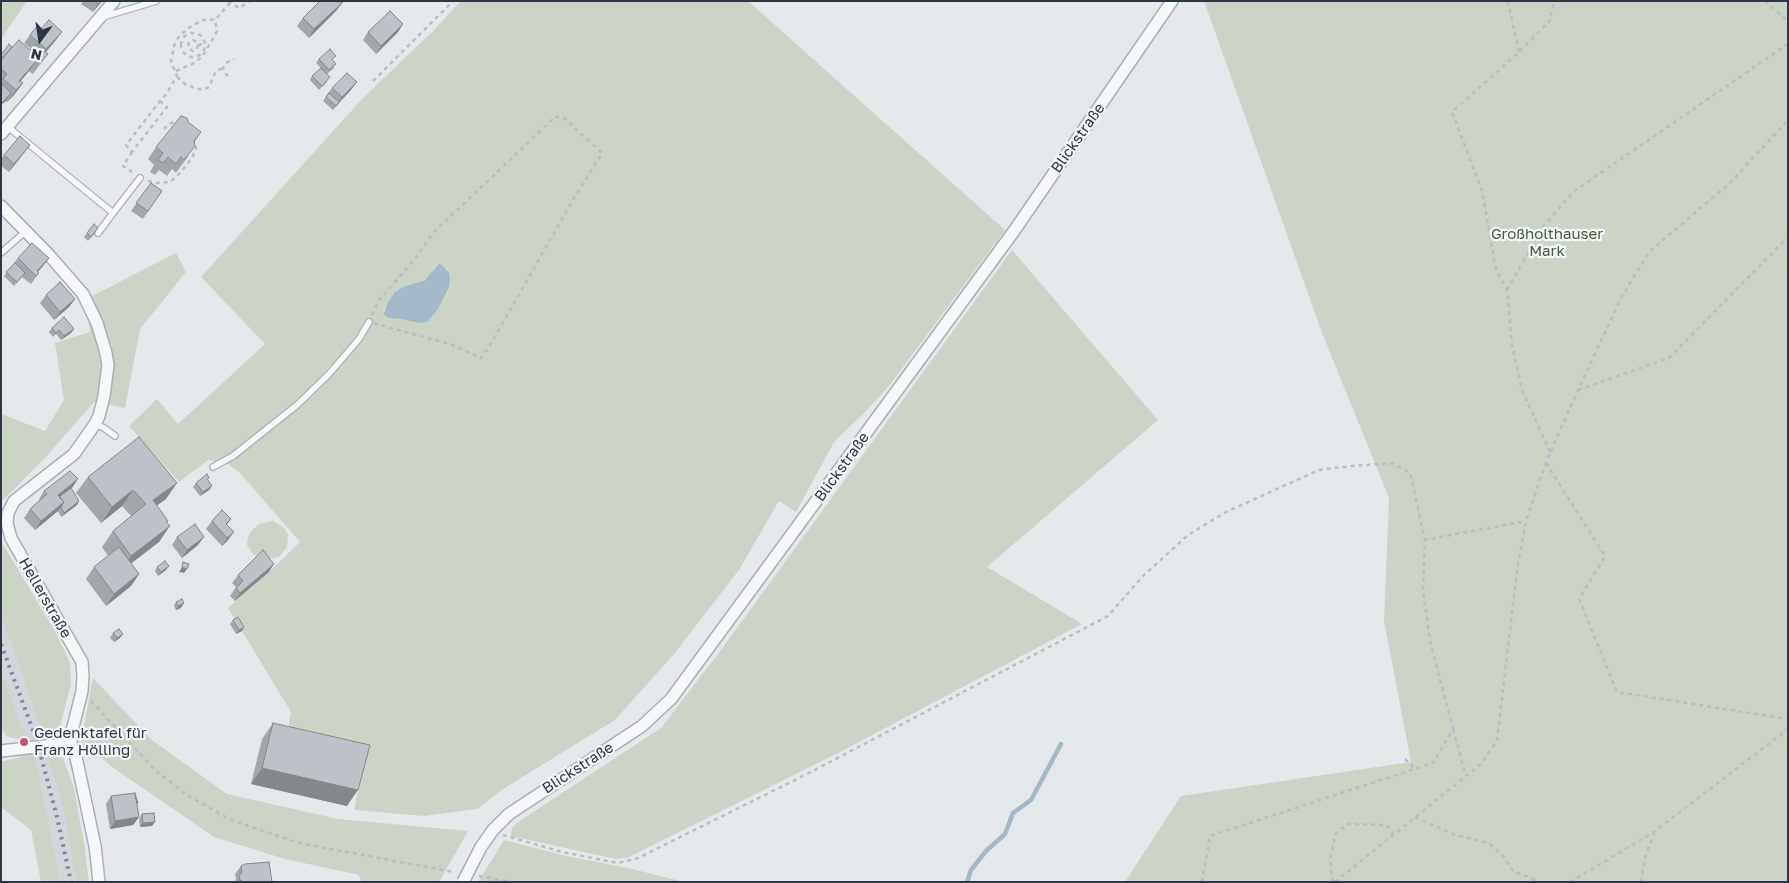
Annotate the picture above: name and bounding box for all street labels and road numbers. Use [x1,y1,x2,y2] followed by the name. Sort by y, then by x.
[1047,100,1109,176] street label: Blickstraße
[811,429,873,505] street label: Blickstraße
[15,555,75,641] street label: Hellerstraße
[539,738,617,798] street label: Blickstraße

